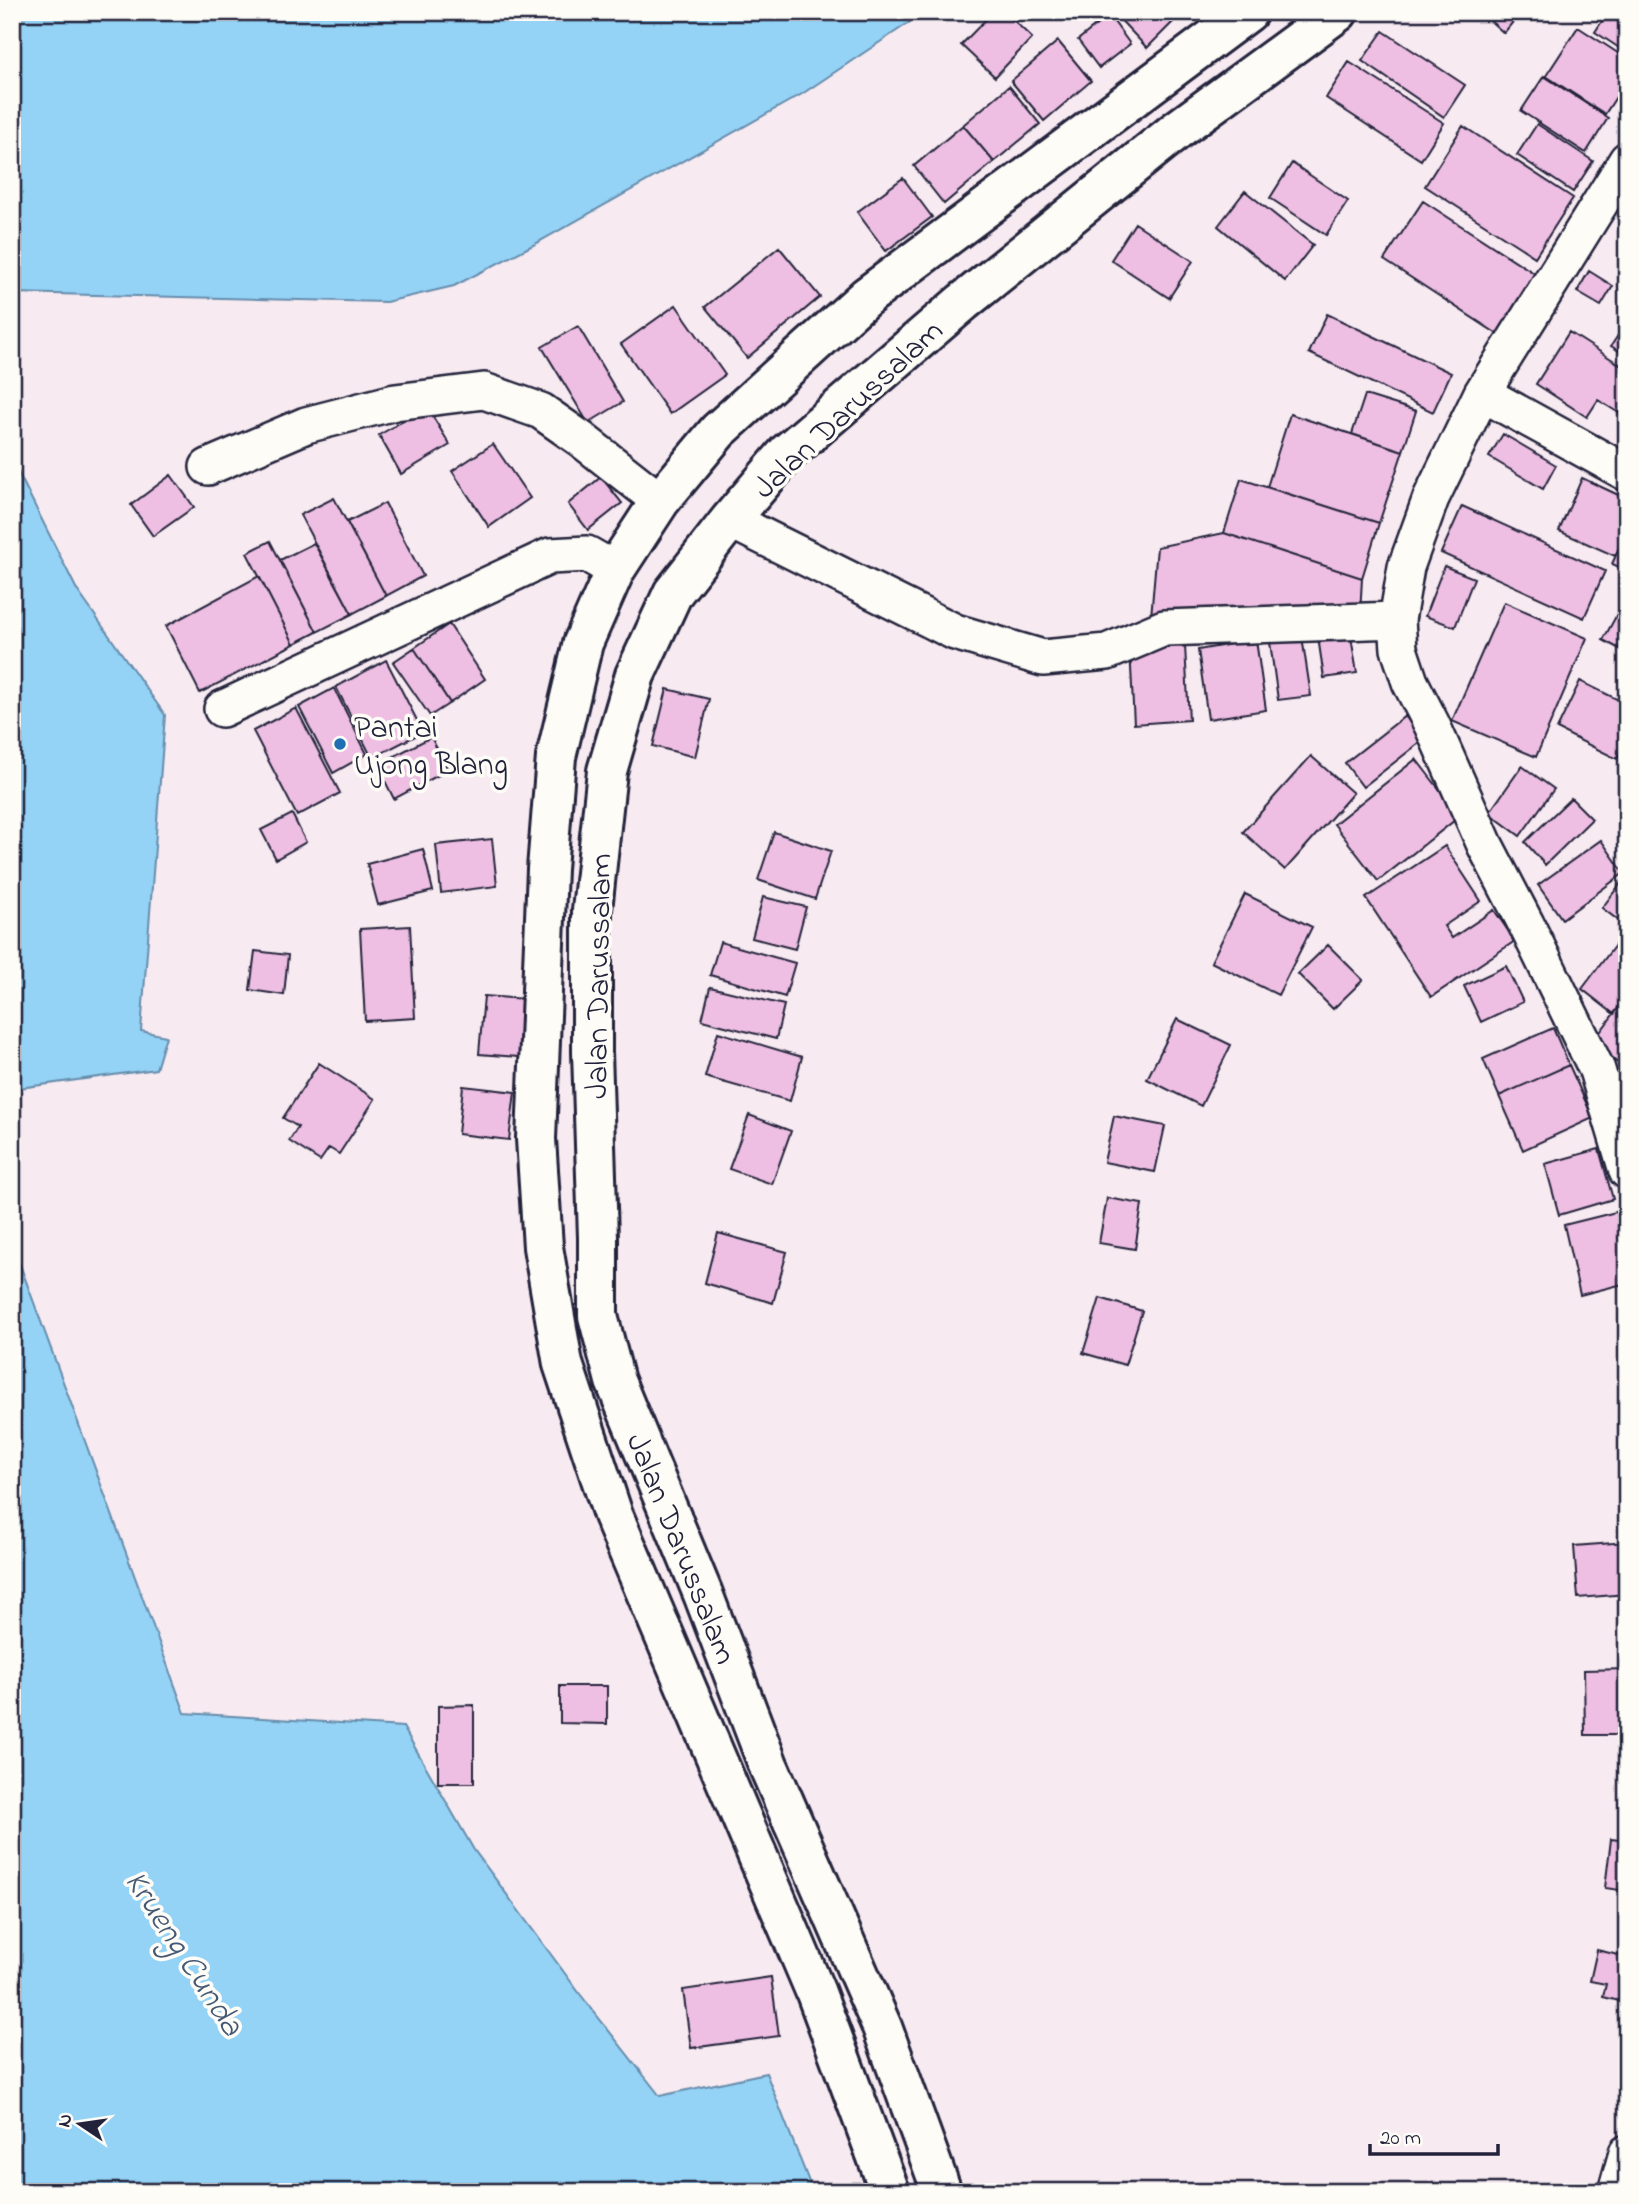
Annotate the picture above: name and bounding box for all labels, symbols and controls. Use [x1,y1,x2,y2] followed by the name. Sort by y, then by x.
[744,310,955,511] street label: Jalan Darussalam
[354,706,508,790] place label: Pantai Ujong Blang
[332,736,348,752] marker: Pantai Ujong Blang
[575,853,626,1099] street label: Jalan Darussalam
[612,1427,748,1672] street label: Jalan Darussalam
[110,1862,255,2048] water label: Krueng Cunda
[46,2088,116,2158] north arrow
[51,2111,81,2130] text: N
[1370,2113,1497,2157] scale bar
[1380,2124,1421,2154] text: 20 m

